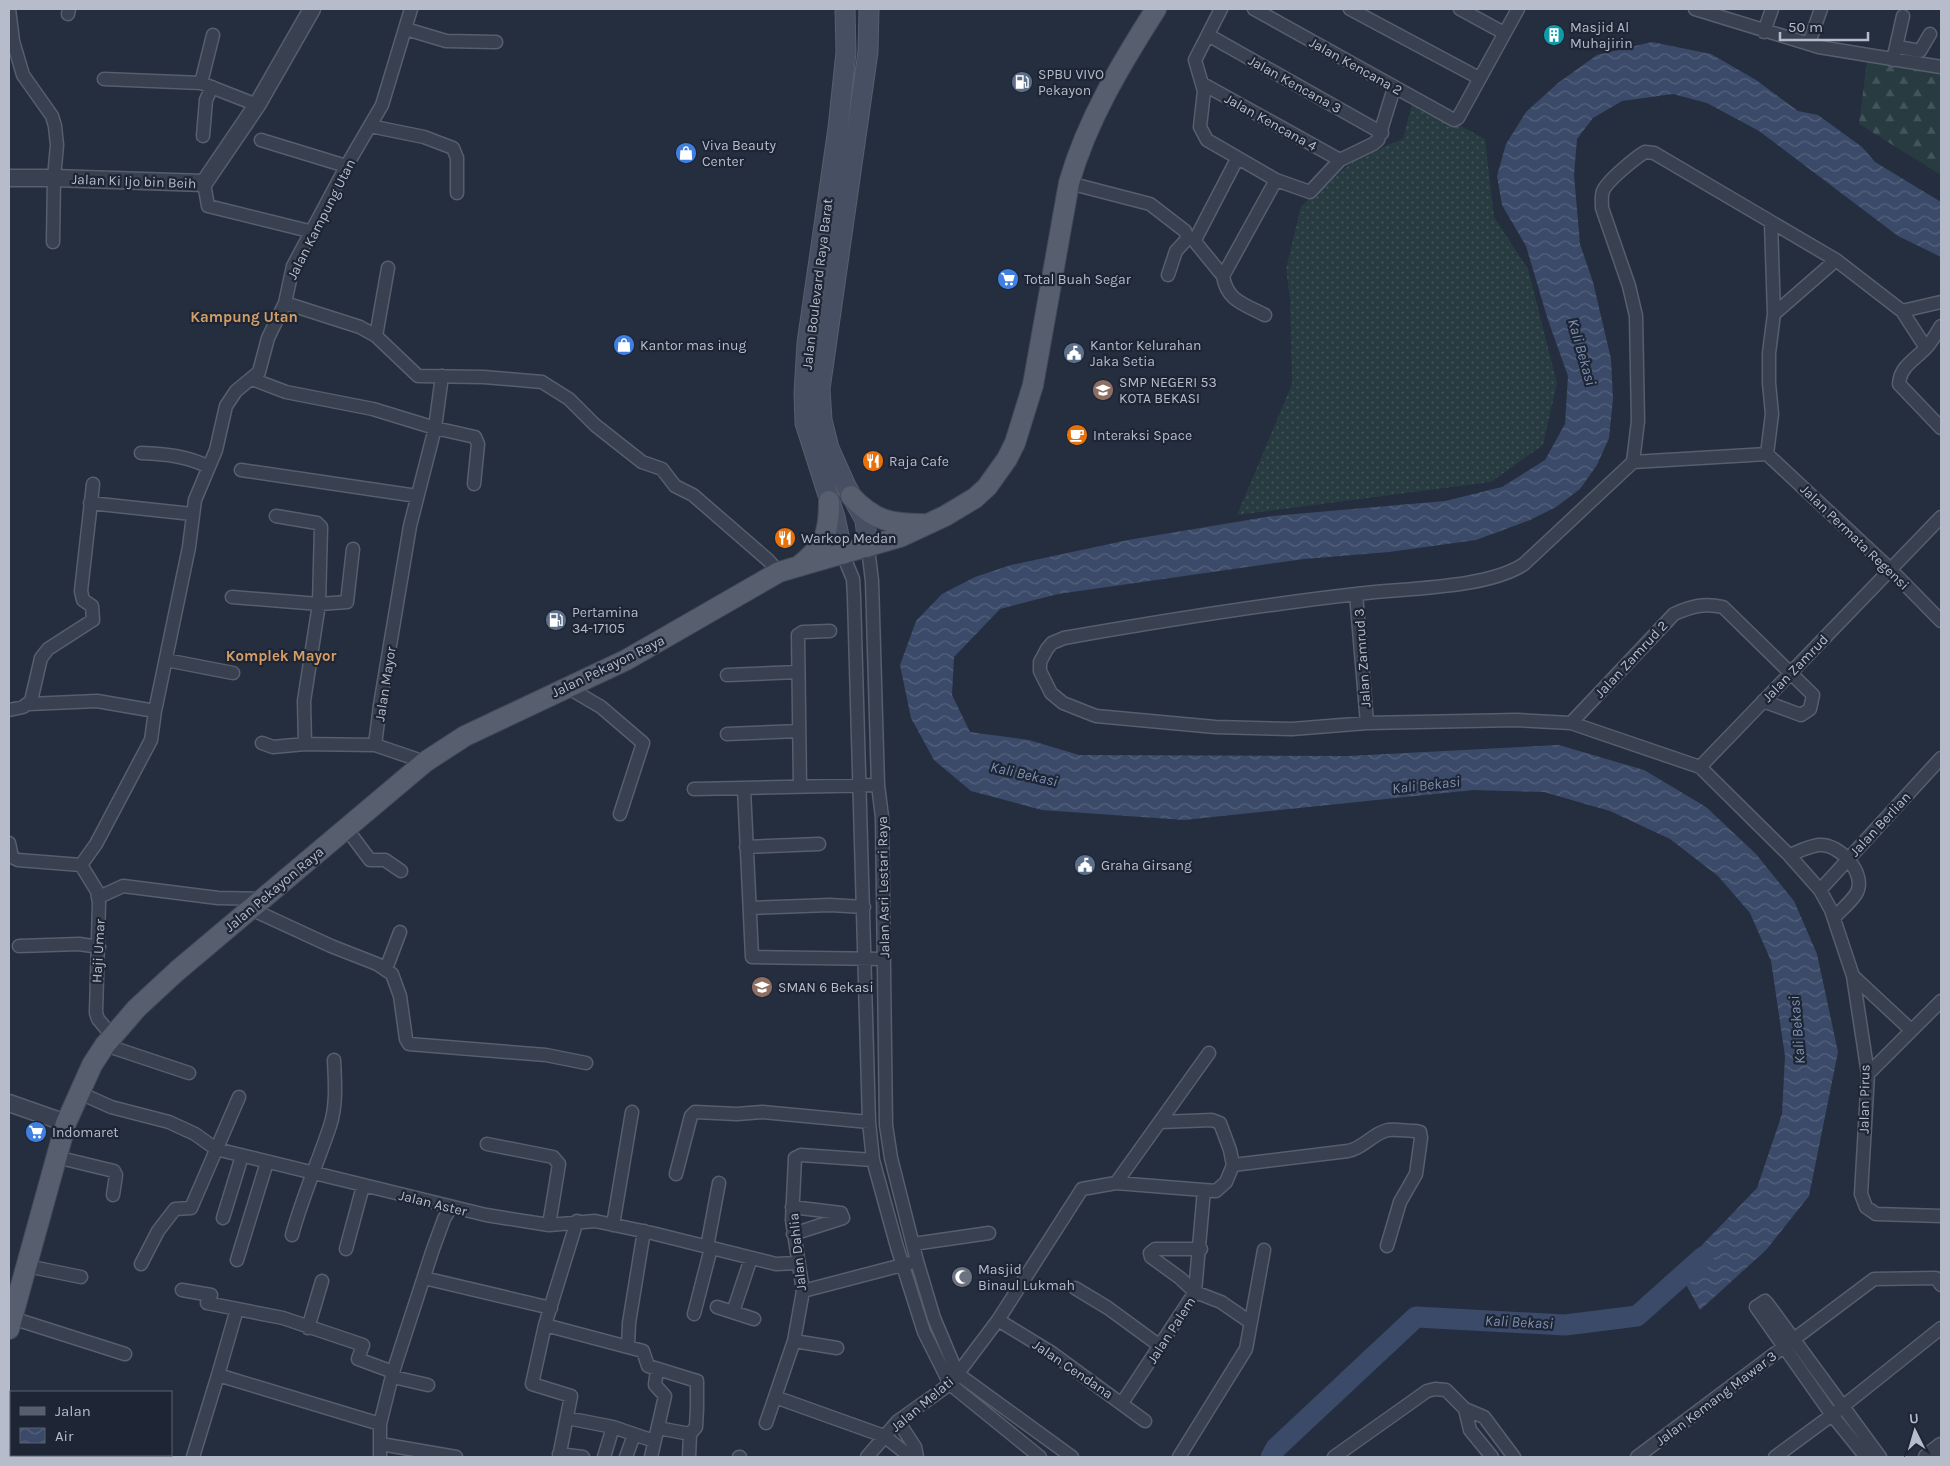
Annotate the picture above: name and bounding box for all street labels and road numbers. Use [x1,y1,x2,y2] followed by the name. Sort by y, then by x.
[1306,34,1405,99] street label: Jalan Kencana 2
[1245,52,1344,117] street label: Jalan Kencana 3
[1222,90,1320,155] street label: Jalan Kencana 4
[284,156,359,282] street label: Jalan Kampung Utan
[71,171,197,192] street label: Jalan Ki Ijo bin Beih
[799,197,836,371] street label: Jalan Boulevard Raya Barat
[1797,481,1913,594] street label: Jalan Permata Regensi
[1351,608,1374,708] street label: Jalan Zamrud 3
[1591,617,1671,701] street label: Jalan Zamrud 2
[1759,631,1832,706] street label: Jalan Zamrud
[549,632,668,701] street label: Jalan Pekayon Raya
[371,645,400,723] street label: Jalan Mayor
[1846,789,1915,860] street label: Jalan Berlian
[874,816,893,958] street label: Jalan Asri Lestari Raya
[221,843,327,936] street label: Jalan Pekayon Raya
[88,918,109,983] street label: Haji Umar
[1855,1064,1874,1134] street label: Jalan Pirus
[397,1187,470,1220] street label: Jalan Aster
[785,1212,810,1292] street label: Jalan Dahlia
[1143,1294,1199,1367] street label: Jalan Palem
[1029,1336,1116,1403] street label: Jalan Cendana
[1652,1347,1780,1449] street label: Jalan Kemang Mawar 3
[887,1373,957,1436] street label: Jalan Melati

